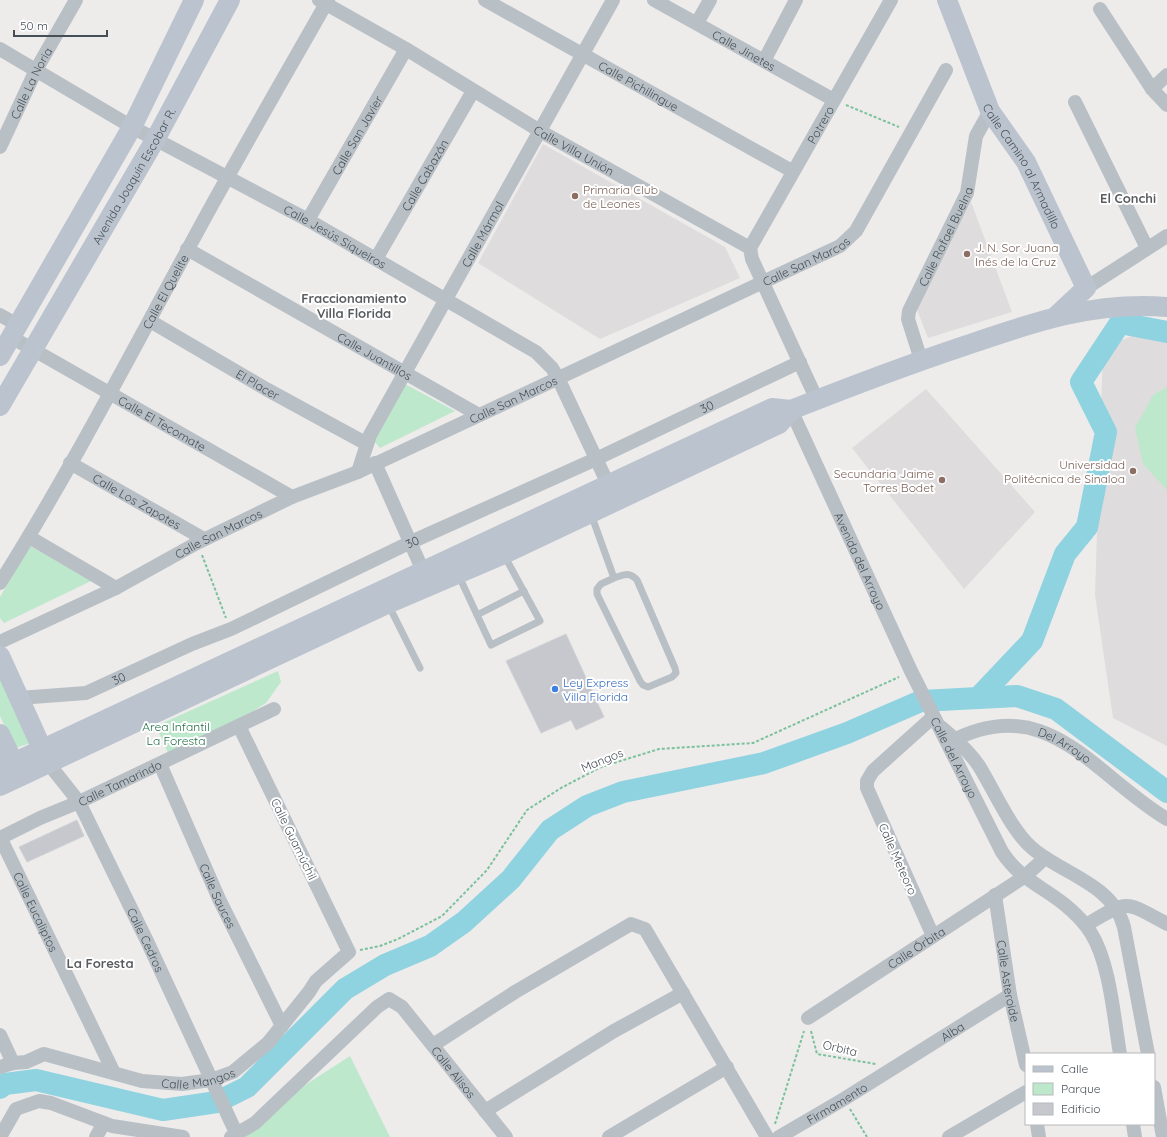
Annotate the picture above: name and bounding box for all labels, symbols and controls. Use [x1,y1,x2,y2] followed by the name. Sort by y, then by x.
[14,12,107,38] scale bar
[20,18,48,33] text: 50 m
[710,26,779,74] street label: Calle Jinetes
[7,45,55,121] street label: Calle La Noria
[596,57,682,114] street label: Calle Pichilingue
[328,92,386,177] street label: Calle San Javier
[980,101,1064,231] street label: Calle Camino al Armadillo
[804,103,837,146] street label: Potrero
[88,105,178,247] street label: Avenida Joaquín Escobar R.
[531,122,617,178] street label: Calle Villa Unión
[398,136,451,213] street label: Calle Cabazán
[583,182,658,211] place label: Primaria Club de Leones
[915,186,975,289] street label: Calle Rafael Buelna
[1100,190,1156,206] district label: El Conchi
[570,191,580,201] marker: Primaria Club de Leones
[458,198,507,270] street label: Calle Mármol
[281,201,389,271] street label: Calle Jesús Siqueiros
[760,233,853,289] street label: Calle San Marcos
[975,240,1059,269] place label: J. N. Sor Juana Inés de la Cruz
[962,249,972,259] marker: J. N. Sor Juana Inés de la Cruz
[139,251,191,331] street label: Calle El Quelite
[301,290,407,321] district label: Fraccionamiento Villa Florida
[335,329,415,383] street label: Calle Juantillos
[233,366,283,403] street label: El Placer
[467,372,560,426] street label: Calle San Marcos
[116,392,209,454] street label: Calle El Tecomate
[697,397,716,416] street label: 30
[1004,457,1125,486] place label: Universidad Politécnica de Sinaloa
[834,466,934,495] place label: Secundaria Jaime Torres Bodet
[1128,466,1138,476] marker: Universidad Politécnica de Sinaloa
[90,470,184,532] street label: Calle Los Zapotes
[937,475,947,485] marker: Secundaria Jaime Torres Bodet
[172,505,265,561] street label: Calle San Marcos
[831,510,889,612] street label: Avenida del Arroyo
[403,532,421,551] street label: 30
[109,668,128,688] street label: 30
[563,675,629,704] place label: Ley Express Villa Florida
[550,684,560,694] marker: Ley Express Villa Florida
[928,714,981,800] street label: Calle del Arroyo
[142,719,210,748] park label: Area Infantil La Foresta
[1036,724,1094,766] street label: Del Arroyo
[579,745,626,775] street label: Mangos
[76,756,164,809] street label: Calle Tamarindo
[268,796,320,882] street label: Calle Guamúchil
[876,821,920,897] street label: Calle Meteoro
[197,861,240,931] street label: Calle Sauces
[10,869,62,955] street label: Calle Eucaliptos
[124,905,168,975] street label: Calle Cedros
[884,923,948,972] street label: Calle Órbita
[994,939,1023,1024] street label: Calle Asteroide
[66,955,134,971] district label: La Foresta
[938,1018,967,1044] street label: Alba
[821,1037,859,1059] street label: Orbita
[429,1043,479,1101] street label: Calle Alisos
[1025,1053,1155,1125] legend
[1061,1061,1089,1076] text: Calle
[161,1064,237,1091] street label: Calle Mangos
[804,1079,870,1127] street label: Firmamento
[1061,1081,1101,1096] text: Parque
[1061,1101,1101,1116] text: Edificio

